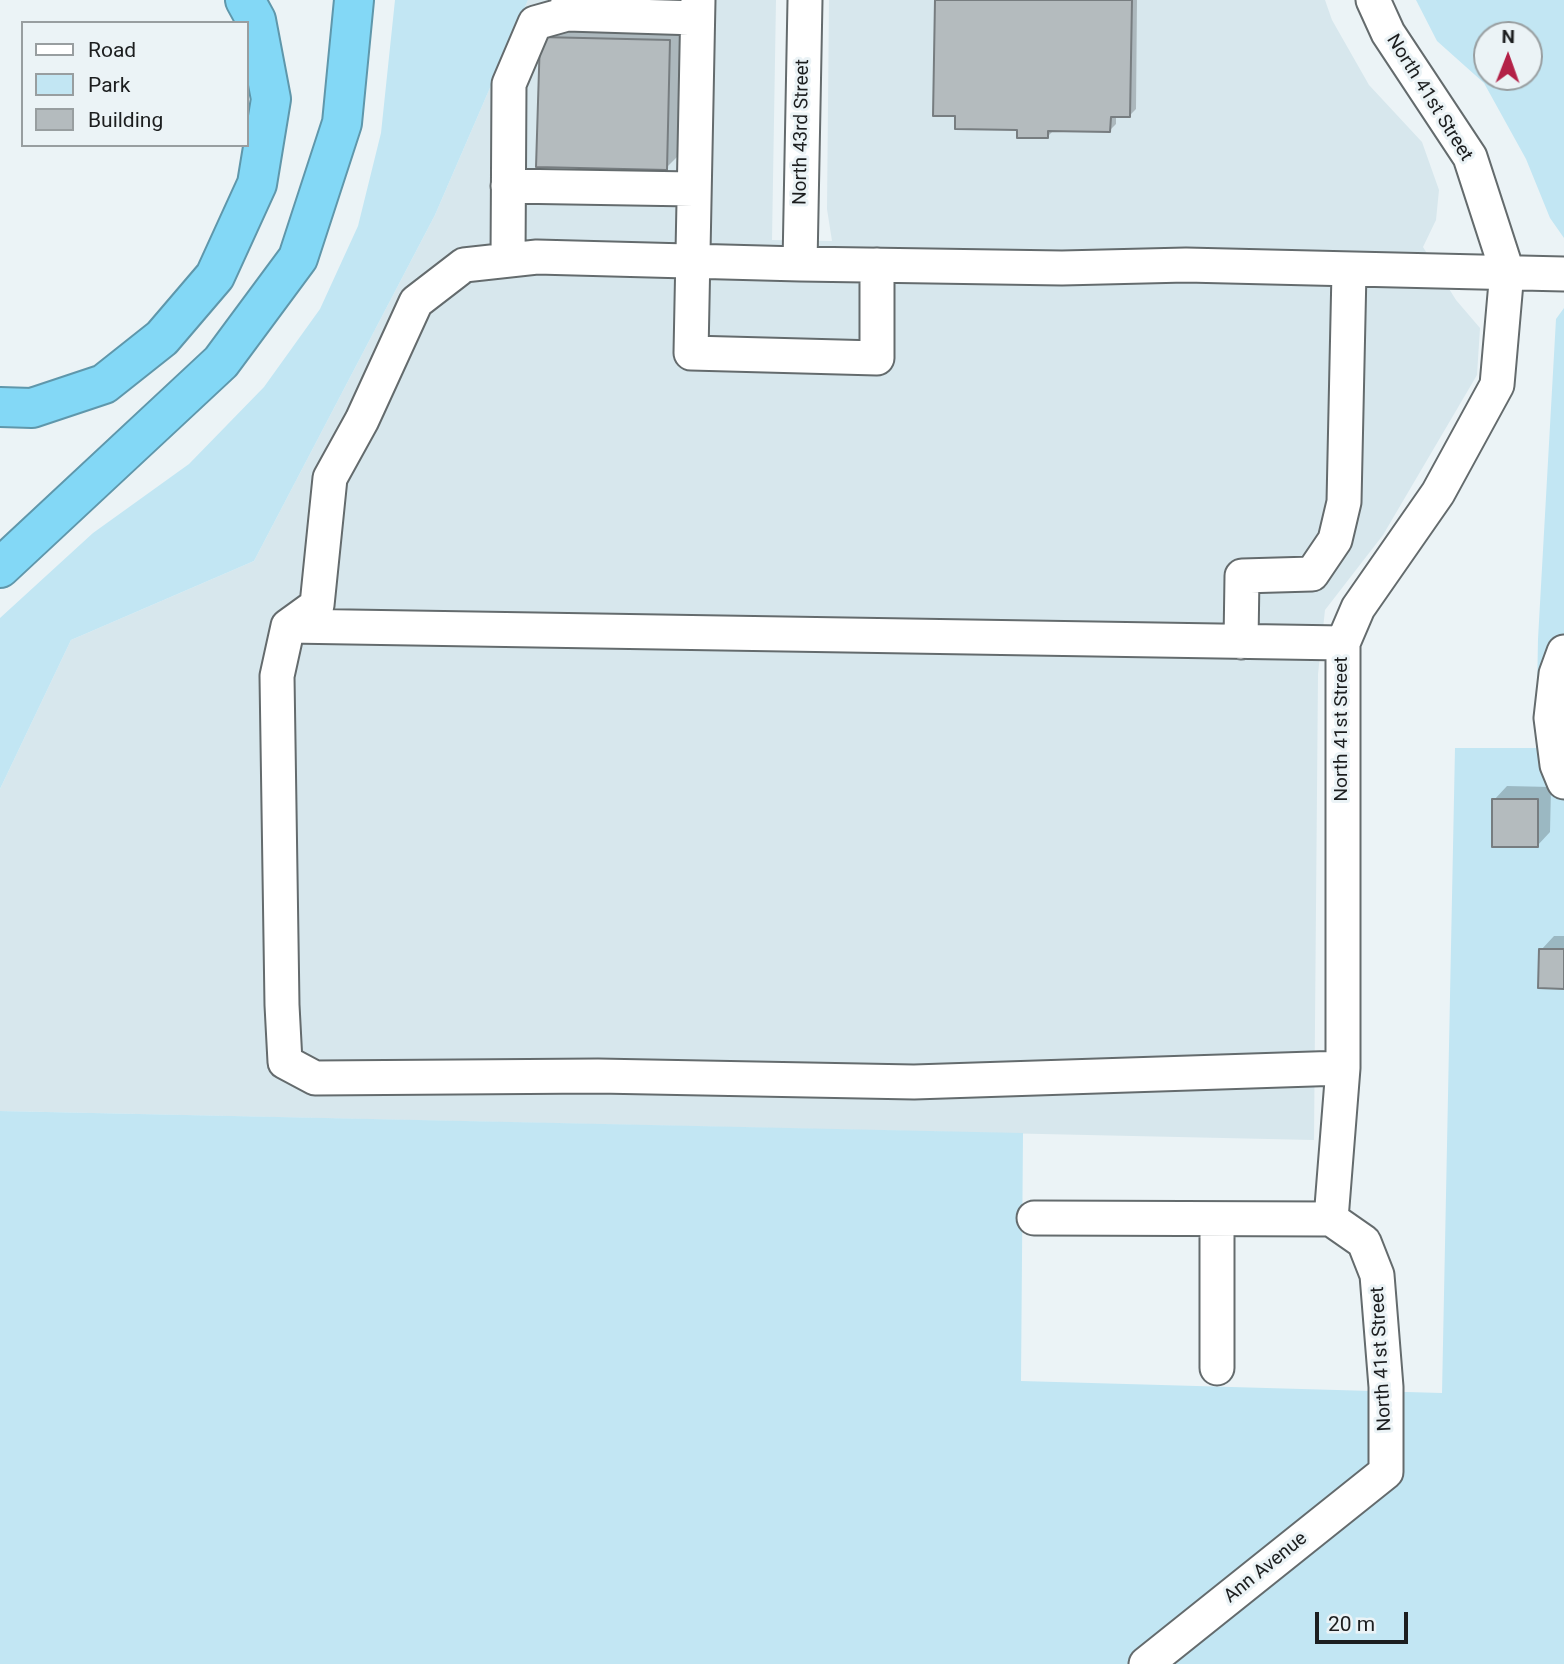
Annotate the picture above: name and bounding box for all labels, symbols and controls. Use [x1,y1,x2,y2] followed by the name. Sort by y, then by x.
[21,21,248,147] legend
[1473,21,1543,91] north arrow
[1501,25,1515,48] text: N
[1381,31,1477,165] street label: North 41st Street
[88,38,136,62] text: Road
[789,59,815,205] street label: North 43rd Street
[88,73,130,97] text: Park
[88,108,163,132] text: Building
[1331,657,1353,801] street label: North 41st Street
[1367,1286,1397,1432] street label: North 41st Street
[1220,1528,1312,1608] street label: Ann Avenue
[1319,1598,1412,1642] scale bar
[1328,1612,1375,1636] text: 20 m

